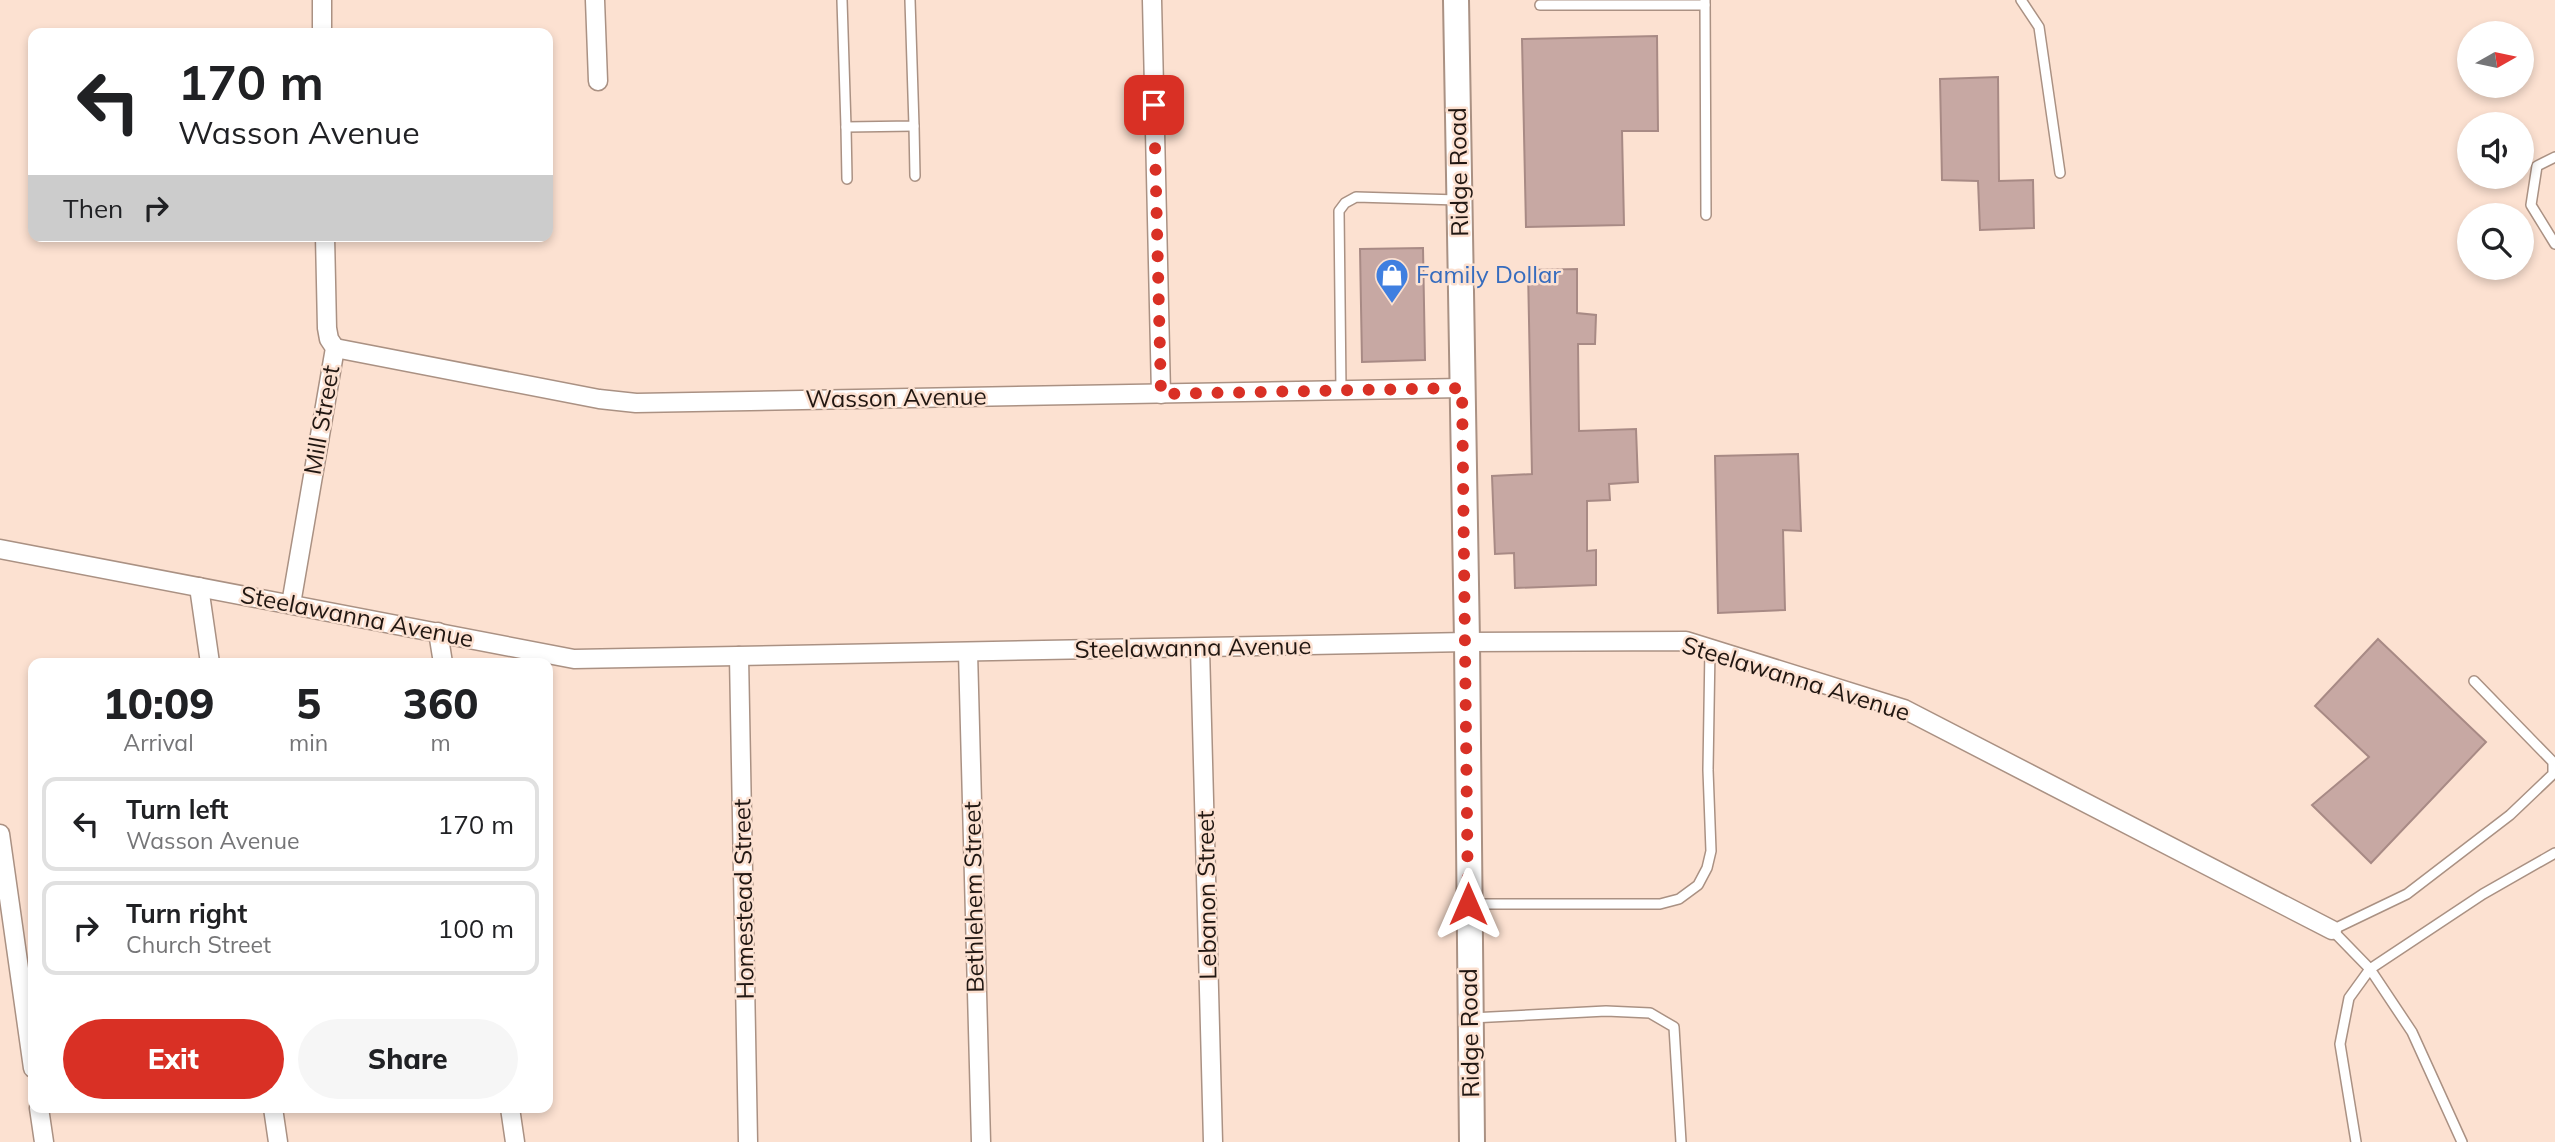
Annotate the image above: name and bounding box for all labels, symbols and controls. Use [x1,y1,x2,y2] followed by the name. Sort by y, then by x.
[2457,21,2534,98] north arrow
[2457,21,2534,280] map controls
[178,51,324,112] text: 170 m
[63,56,154,147] icon: left
[1124,75,1184,135] pin
[1135,86,1173,124] icon: arrive
[1442,107,1474,237] street label: Ridge Road
[178,112,420,152] text: Wasson Avenue
[2457,112,2534,189] button: sound
[137,189,175,227] icon: right
[63,192,123,225] text: Then
[2457,203,2534,280] button: search
[1373,256,1411,305] shop icon: Family Dollar
[1416,259,1561,289] place label: Family Dollar
[297,363,345,477] street label: Mill Street
[805,380,987,414] street label: Wasson Avenue
[238,579,476,653] street label: Steelawanna Avenue
[1679,629,1914,727] street label: Steelawanna Avenue
[1074,630,1312,664] street label: Steelawanna Avenue
[103,677,214,730] text: 10:09
[296,677,321,730] text: 5
[403,677,478,730] text: 360
[123,728,194,757] text: Arrival
[289,728,328,757] text: min
[430,728,451,757] text: m
[126,793,228,826] text: Turn left
[726,798,760,1000] street label: Homestead Street
[956,801,990,993] street label: Bethlehem Street
[67,805,105,843] icon: left
[438,808,514,841] text: 170 m
[1190,810,1222,980] street label: Lebanon Street
[126,826,300,855] text: Wasson Avenue
[1431,867,1505,941] position arrow
[126,897,247,930] text: Turn right
[67,909,105,947] icon: right
[438,912,514,945] text: 100 m
[126,930,271,959] text: Church Street
[1453,968,1485,1098] street label: Ridge Road
[63,1019,284,1099] button: Exit
[298,1019,518,1099] button: Share

